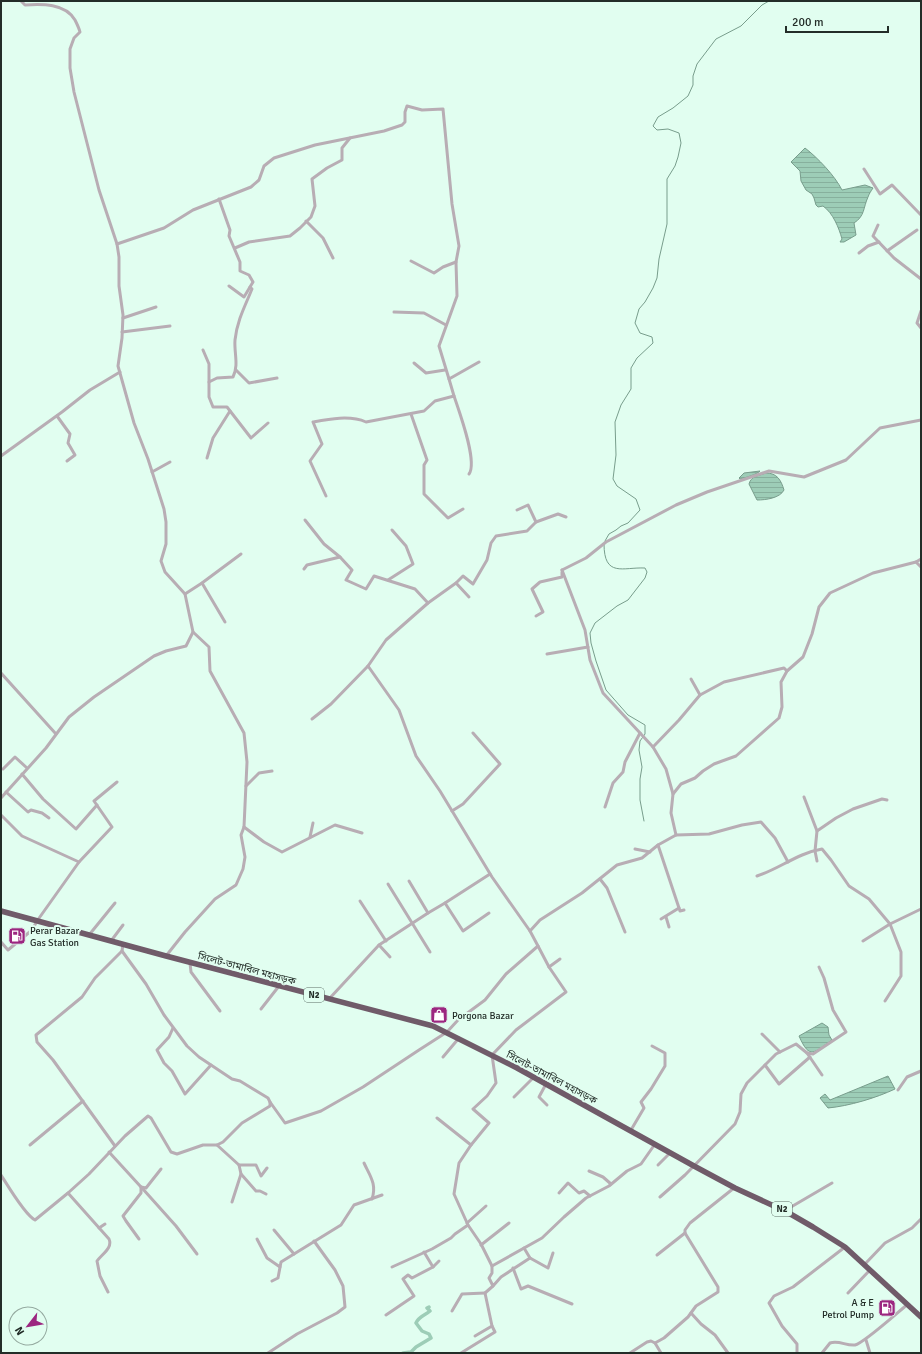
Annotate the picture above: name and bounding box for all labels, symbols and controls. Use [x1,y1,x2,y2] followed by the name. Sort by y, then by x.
[786,8,888,34] scale bar
[792,15,824,30] text: 200 m
[30,925,80,949] place label: Perar Bazar Gas Station
[7,926,27,946] fuel station icon: Perar Bazar Gas Station
[195,950,298,988] street label: সিলেট-তামাবিল মহাসড়ক
[304,988,324,1002] road number: N2
[429,1005,449,1025] shop icon: Porgona Bazar
[452,1010,514,1022] place label: Porgona Bazar
[503,1048,600,1107] street label: সিলেট-তামাবিল মহাসড়ক
[772,1202,792,1216] road number: N2
[822,1297,874,1321] place label: A & E Petrol Pump
[877,1298,897,1318] fuel station icon: A & E Petrol Pump
[8,1306,48,1346] north arrow
[12,1324,27,1338] text: N

